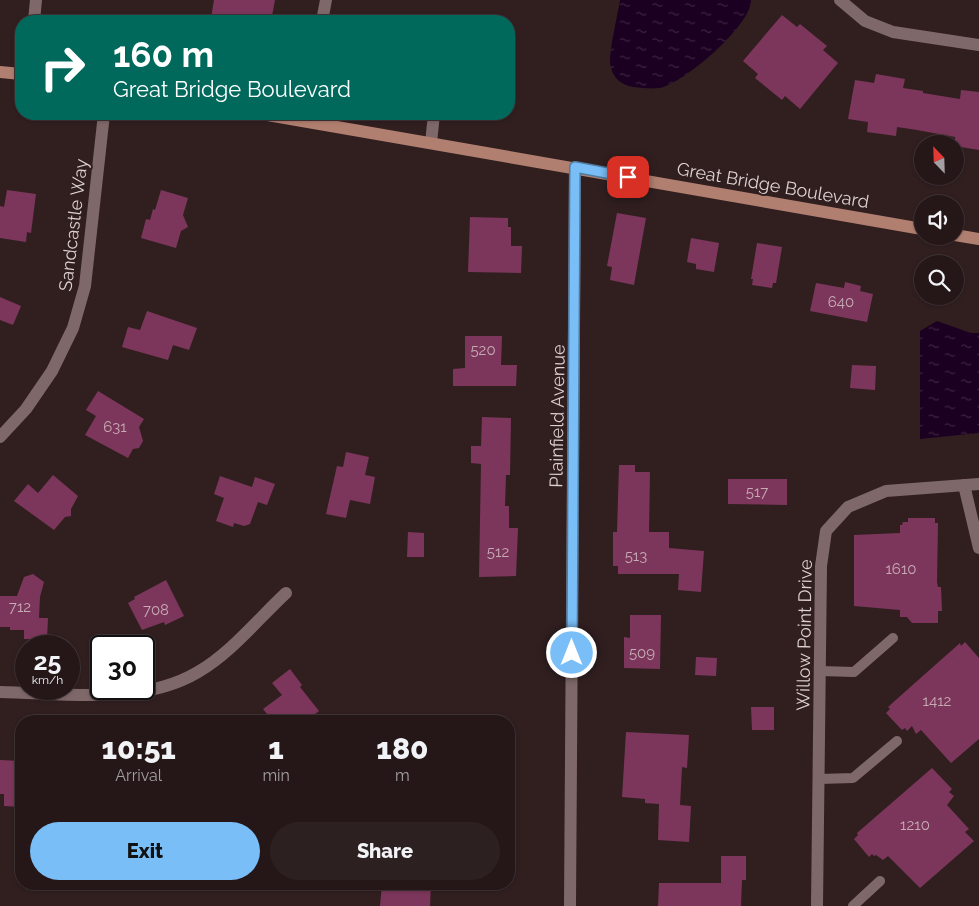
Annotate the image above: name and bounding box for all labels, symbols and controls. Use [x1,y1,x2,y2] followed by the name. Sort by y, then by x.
[113,34,214,75] text: 160 m
[30,35,95,100] icon: right
[113,76,351,102] text: Great Bridge Boulevard
[914,135,964,185] north arrow
[914,135,964,305] map controls
[607,156,649,198] pin
[54,157,92,293] street label: Sandcastle Way
[675,158,871,212] street label: Great Bridge Boulevard
[614,163,642,191] icon: arrive
[914,195,964,245] button: sound
[914,255,964,305] button: search
[828,293,854,311] house number: 640
[470,341,496,359] house number: 520
[545,344,569,488] street label: Plainfield Avenue
[103,418,127,436] house number: 631
[746,483,768,501] house number: 517
[487,543,509,561] house number: 512
[625,547,647,565] house number: 513
[792,559,816,711] street label: Willow Point Drive
[885,560,917,578] house number: 1610
[9,598,31,616] house number: 712
[143,601,169,619] house number: 708
[545,626,597,678] position arrow
[90,635,155,700] speed limit sign: 30
[629,644,655,662] house number: 509
[34,646,61,676] text: 25
[32,673,63,687] text: km/h
[923,692,952,710] house number: 1412
[101,731,176,766] text: 10:51
[268,731,284,766] text: 1
[376,731,429,766] text: 180
[115,766,162,785] text: Arrival
[262,766,290,785] text: min
[395,766,410,785] text: m
[900,816,930,834] house number: 1210
[30,822,260,880] button: Exit
[270,822,500,880] button: Share

